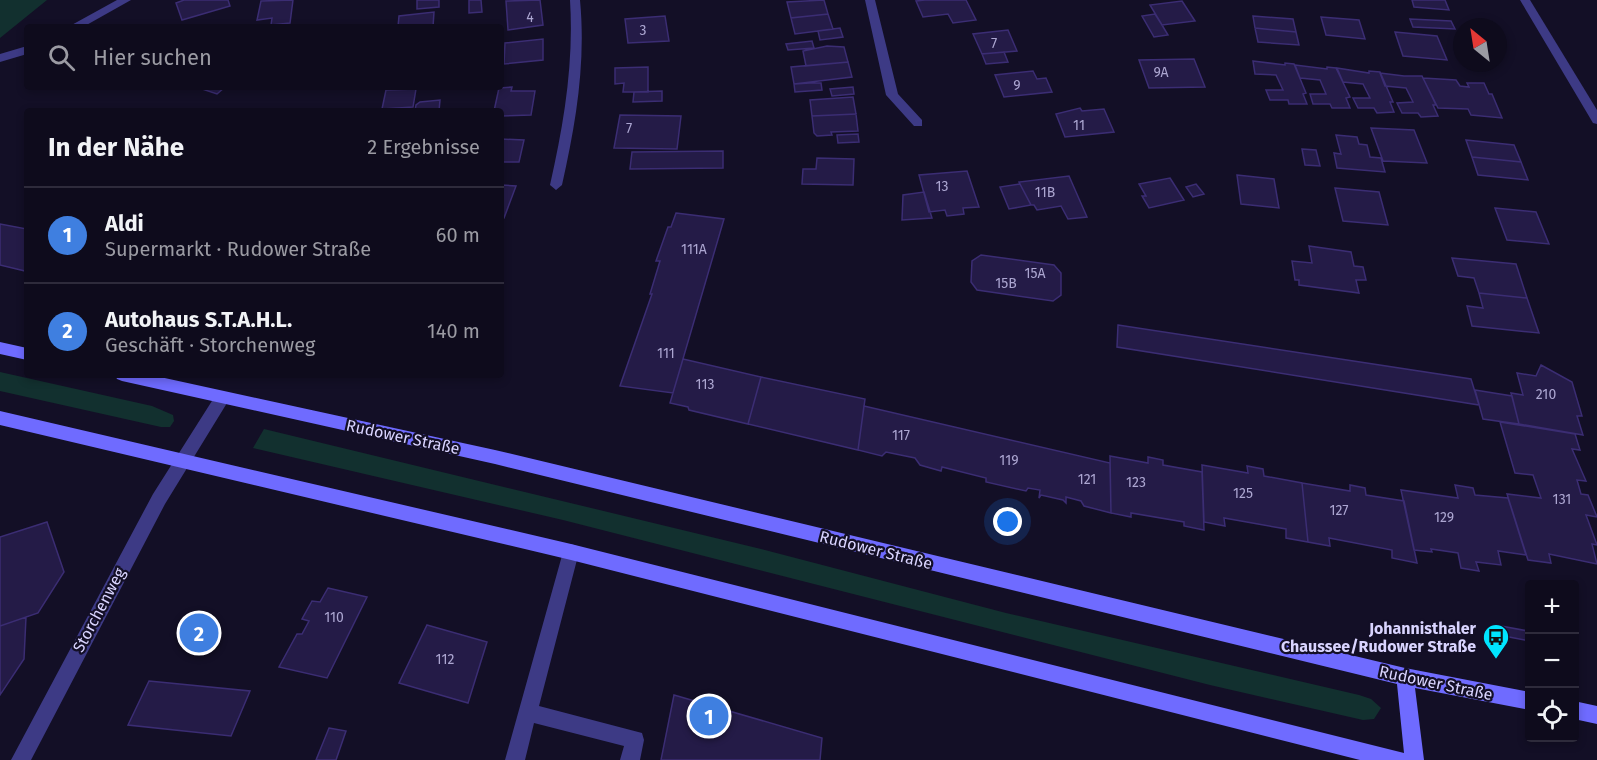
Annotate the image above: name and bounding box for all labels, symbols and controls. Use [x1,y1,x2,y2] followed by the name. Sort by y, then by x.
[526,9,534,26] house number: 4
[1453,18,1507,72] north arrow
[640,22,647,39] house number: 3
[24,24,504,90] search box
[991,35,997,52] house number: 7
[45,41,78,74] icon: search
[93,44,212,71] text: Hier suchen
[1153,64,1169,81] house number: 9A
[1013,77,1021,94] house number: 9
[1073,117,1085,134] house number: 11
[626,120,632,137] house number: 7
[48,132,184,163] text: In der Nähe
[367,135,480,159] text: 2 Ergebnisse
[935,178,949,195] house number: 13
[1035,184,1055,201] house number: 11B
[105,210,144,237] text: Aldi
[63,223,72,247] text: 1
[436,223,480,247] text: 60 m
[105,237,371,261] text: Supermarkt · Rudower Straße
[681,241,707,258] house number: 111A
[1024,265,1046,282] house number: 15A
[995,275,1017,292] house number: 15B
[105,306,292,333] text: Autohaus S.T.A.H.L.
[62,319,73,343] text: 2
[427,319,480,343] text: 140 m
[105,333,316,357] text: Geschäft · Storchenweg
[657,345,675,362] house number: 111
[696,376,714,393] house number: 113
[1536,386,1556,403] house number: 210
[345,416,461,458] street label: Rudower Straße
[892,427,910,444] house number: 117
[999,452,1019,469] house number: 119
[1078,471,1096,488] house number: 121
[1126,474,1146,491] house number: 123
[1233,485,1253,502] house number: 125
[1553,491,1571,508] house number: 131
[1329,502,1349,519] house number: 127
[993,507,1022,536] your location
[1434,509,1454,526] house number: 129
[818,527,934,573] street label: Rudower Straße
[69,564,130,655] street label: Storchenweg
[1525,580,1579,742] map controls
[1525,580,1579,634] button: +
[324,609,344,626] house number: 110
[180,610,218,656] pin: 2
[1281,619,1477,656] place label: Johannisthaler Chaussee/Rudower Straße
[1481,622,1511,660] bus stop icon: Johannisthaler Chaussee/Rudower Straße
[1525,634,1579,688] button: −
[436,651,454,668] house number: 112
[1378,662,1494,704] street label: Rudower Straße
[1525,688,1579,742] button: locate
[690,694,728,738] pin: 1

